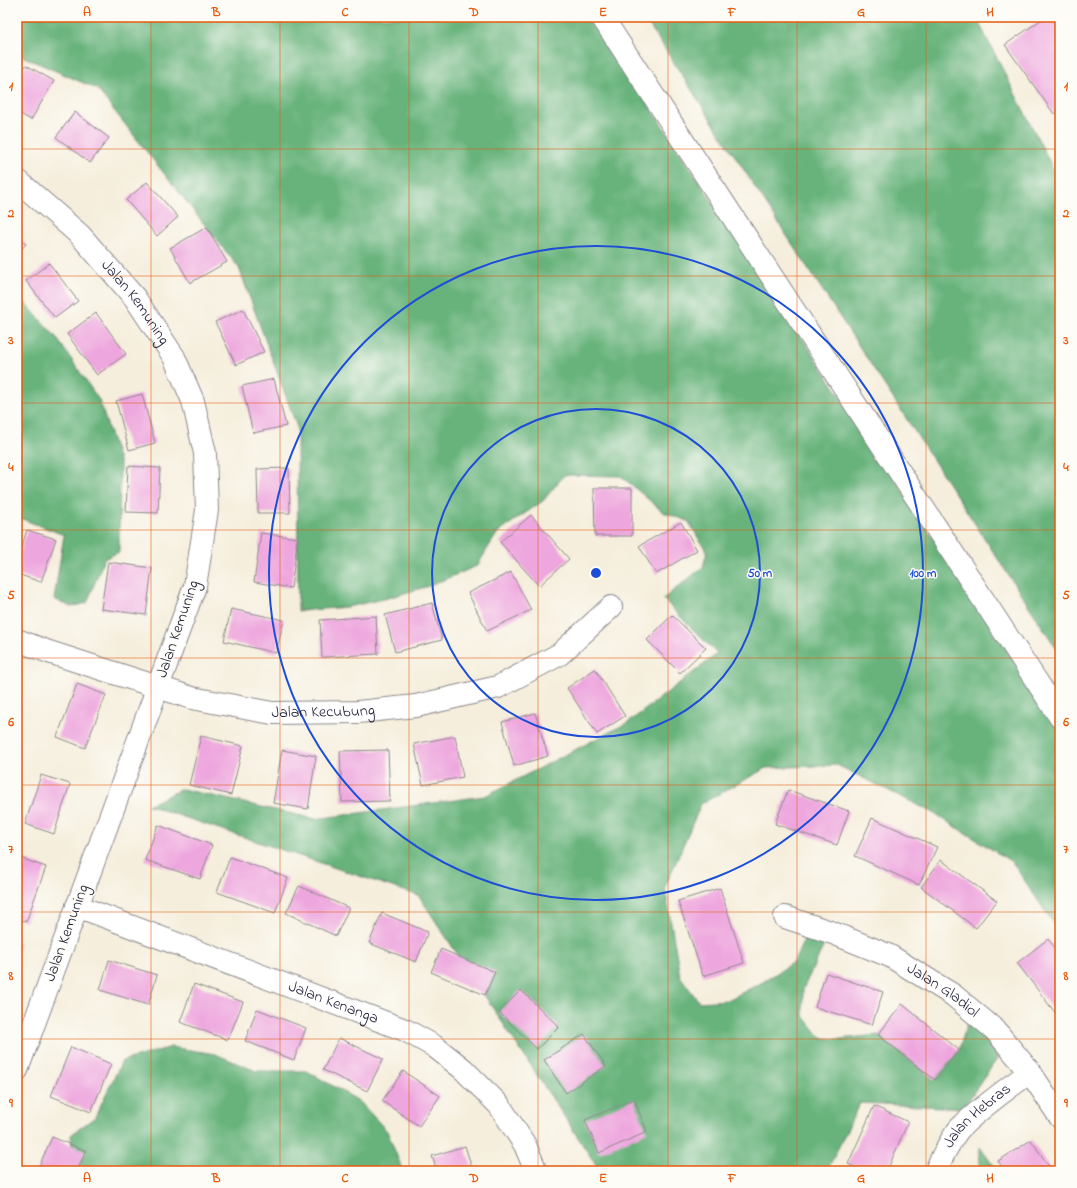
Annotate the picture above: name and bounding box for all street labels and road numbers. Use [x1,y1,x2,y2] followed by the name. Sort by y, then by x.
[95,254,175,350] street label: Jalan Kemuning
[150,577,206,681] street label: Jalan Kemuning
[271,698,376,725] street label: Jalan Kecubung
[38,881,96,985] street label: Jalan Kemuning
[902,957,984,1024] street label: Jalan Gladiol
[285,975,382,1031] street label: Jalan Kenanga
[937,1078,1016,1153] street label: Jalan Hebras

